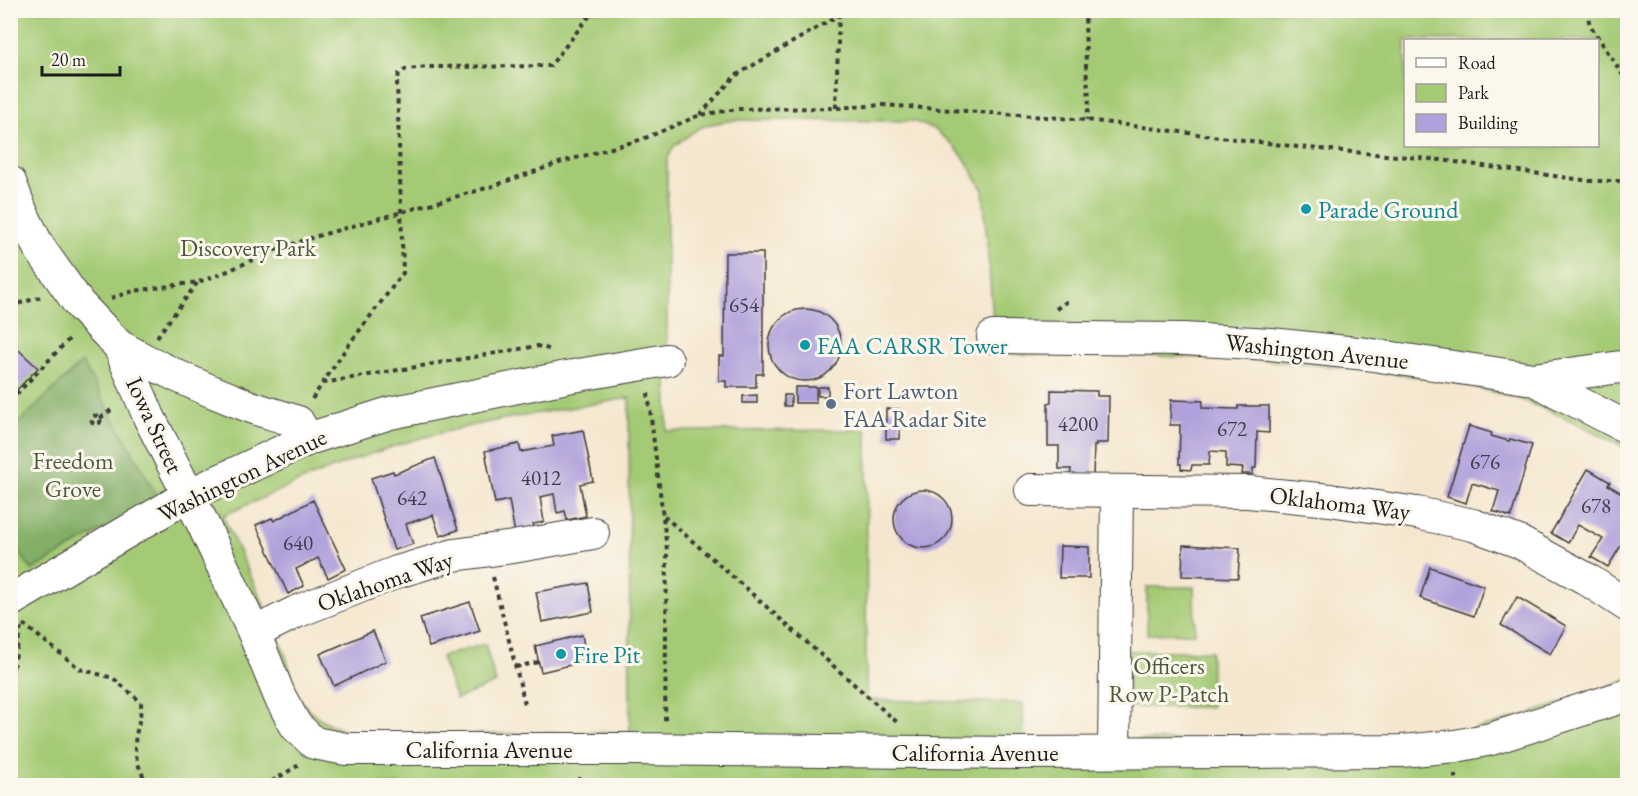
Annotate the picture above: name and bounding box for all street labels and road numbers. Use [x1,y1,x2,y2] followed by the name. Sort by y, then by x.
[1224,326,1410,376] street label: Washington Avenue
[119,372,191,479] street label: Iowa Street
[152,421,332,529] street label: Washington Avenue
[1268,479,1413,527] street label: Oklahoma Way
[313,543,457,619] street label: Oklahoma Way
[406,734,573,765] street label: California Avenue
[892,737,1059,768] street label: California Avenue

